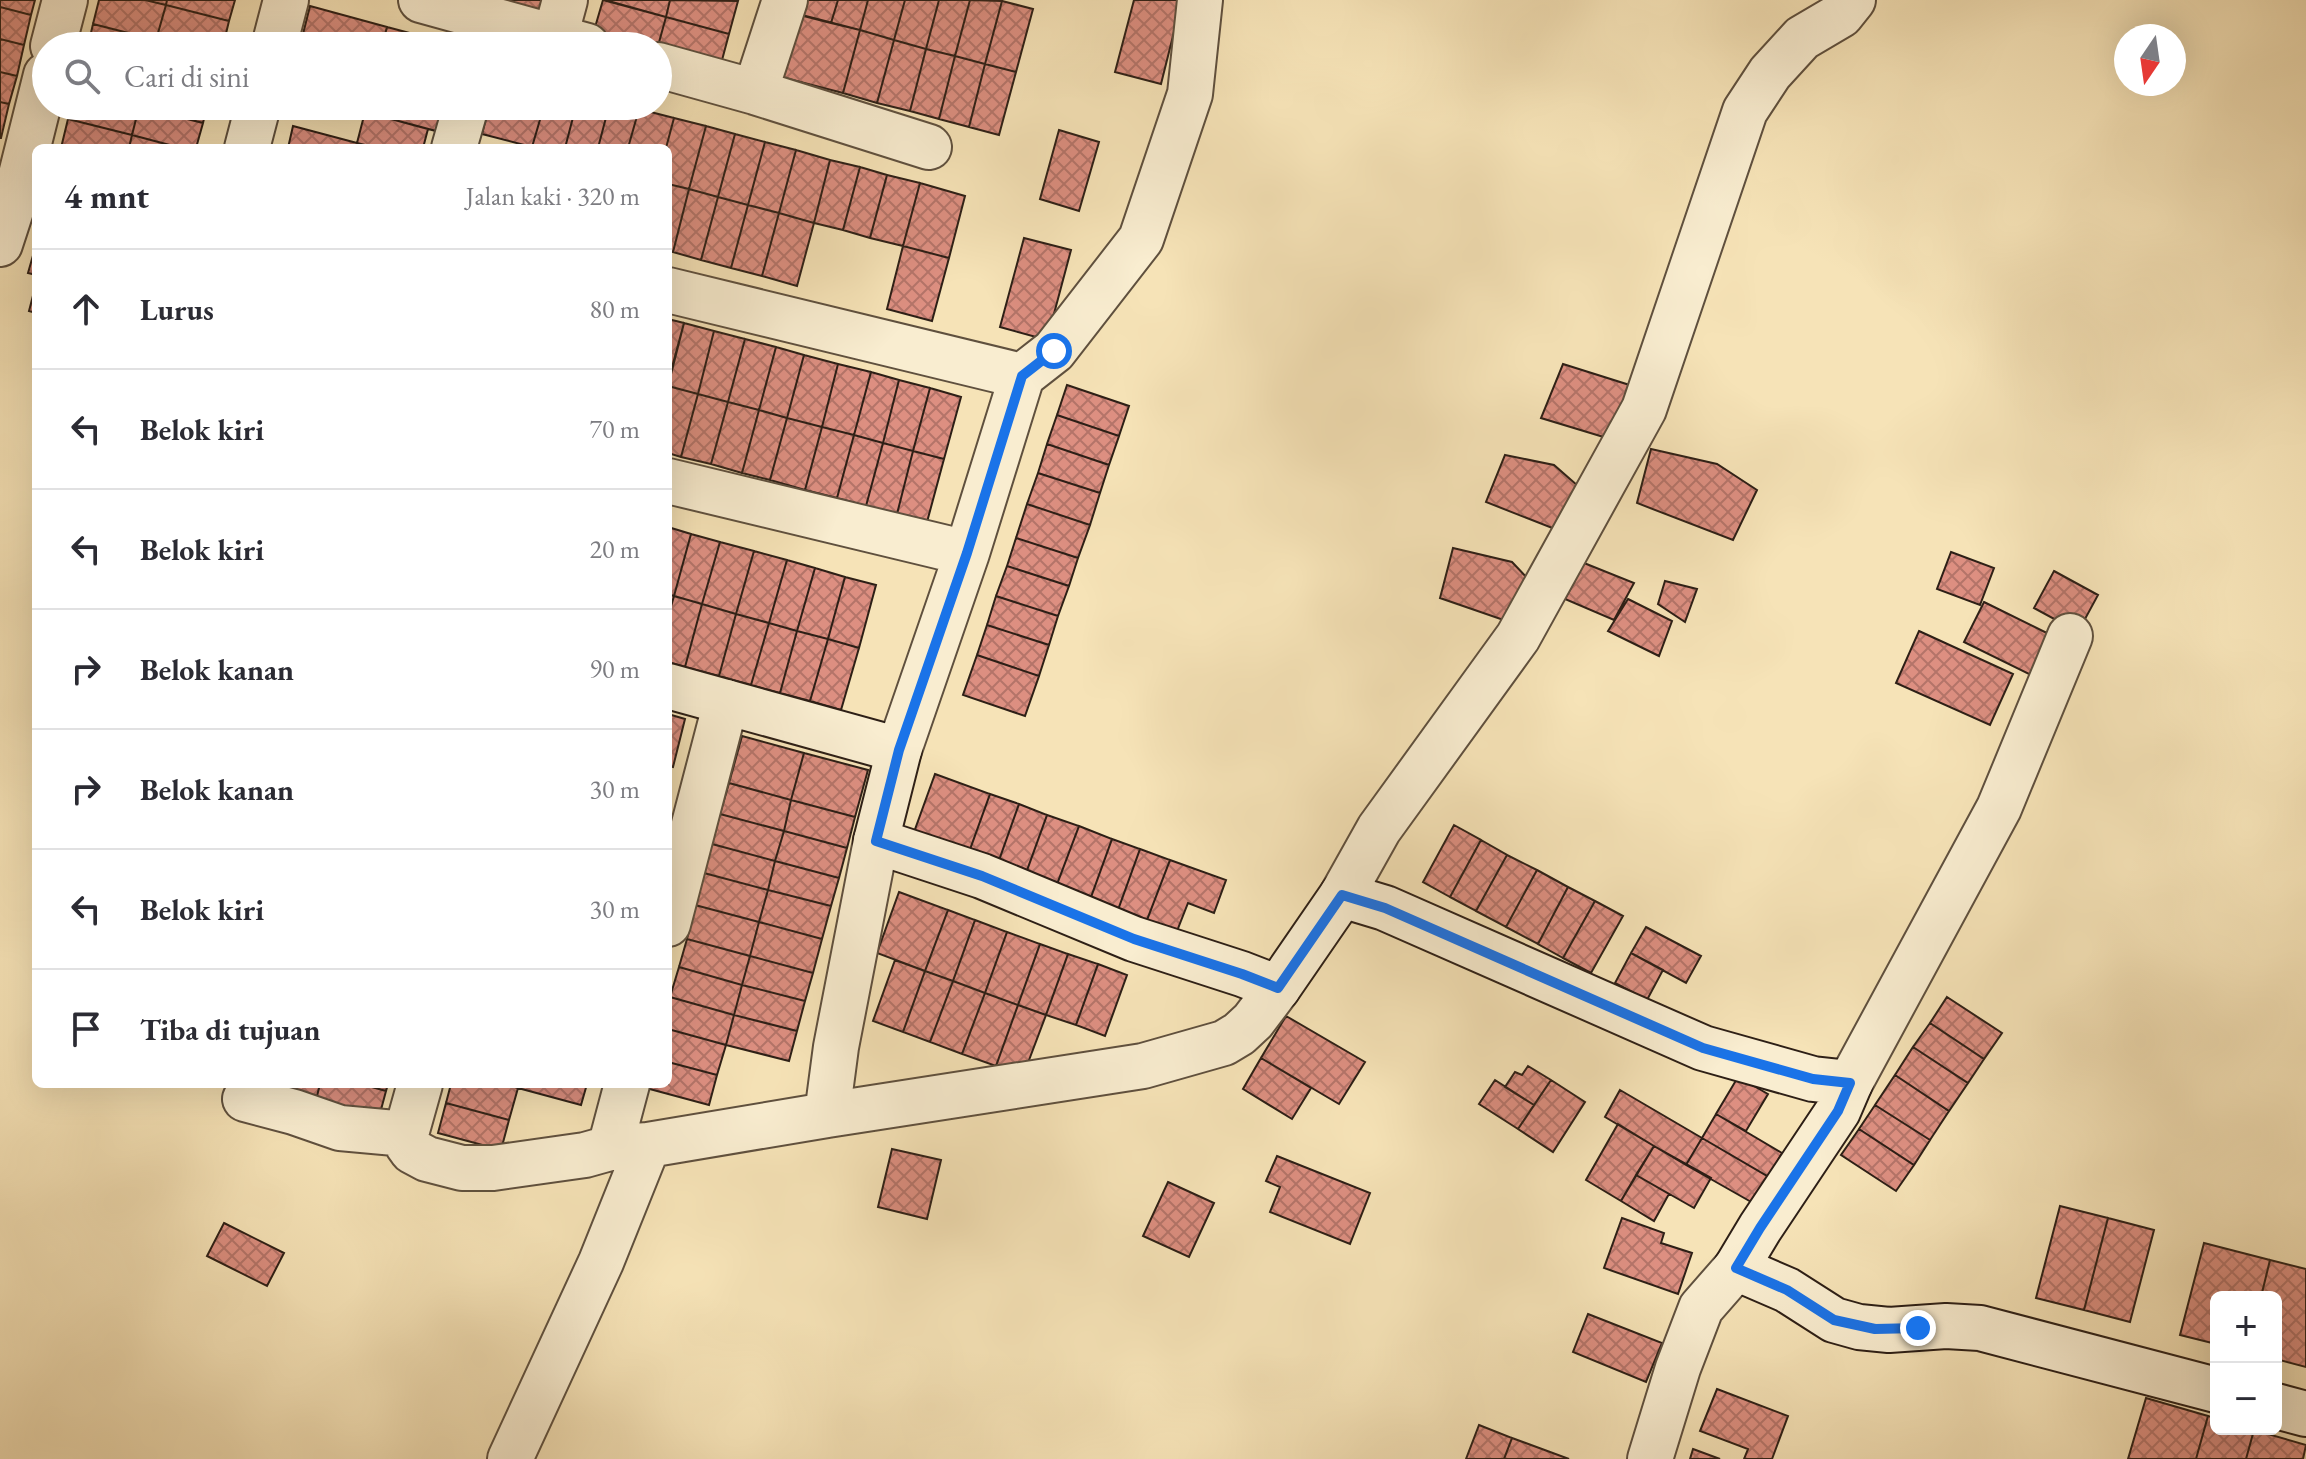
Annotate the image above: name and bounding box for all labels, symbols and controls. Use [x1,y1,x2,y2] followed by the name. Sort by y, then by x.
[2114,24,2186,96] north arrow
[32,32,672,120] search box
[60,54,104,98] icon: search
[124,57,249,96] text: Cari di sini
[64,174,149,218] text: 4 mnt
[466,179,640,213] text: Jalan kaki · 320 m
[64,287,108,331] icon: ahead
[140,290,214,329] text: Lurus
[590,292,640,326] text: 80 m
[1036,333,1072,369] route start
[64,407,108,451] icon: left
[140,410,264,449] text: Belok kiri
[590,412,640,446] text: 70 m
[64,527,108,571] icon: left
[140,530,264,569] text: Belok kiri
[590,532,640,566] text: 20 m
[64,647,108,691] icon: right
[140,650,294,689] text: Belok kanan
[590,652,640,686] text: 90 m
[64,767,108,811] icon: right
[140,770,294,809] text: Belok kanan
[590,772,640,806] text: 30 m
[64,887,108,931] icon: left
[140,890,264,929] text: Belok kiri
[590,892,640,926] text: 30 m
[64,1007,108,1051] icon: arrive
[140,1010,320,1049] text: Tiba di tujuan
[2210,1291,2282,1435] map controls
[2210,1291,2282,1363] button: +
[1900,1310,1936,1346] route end
[2210,1363,2282,1435] button: −

